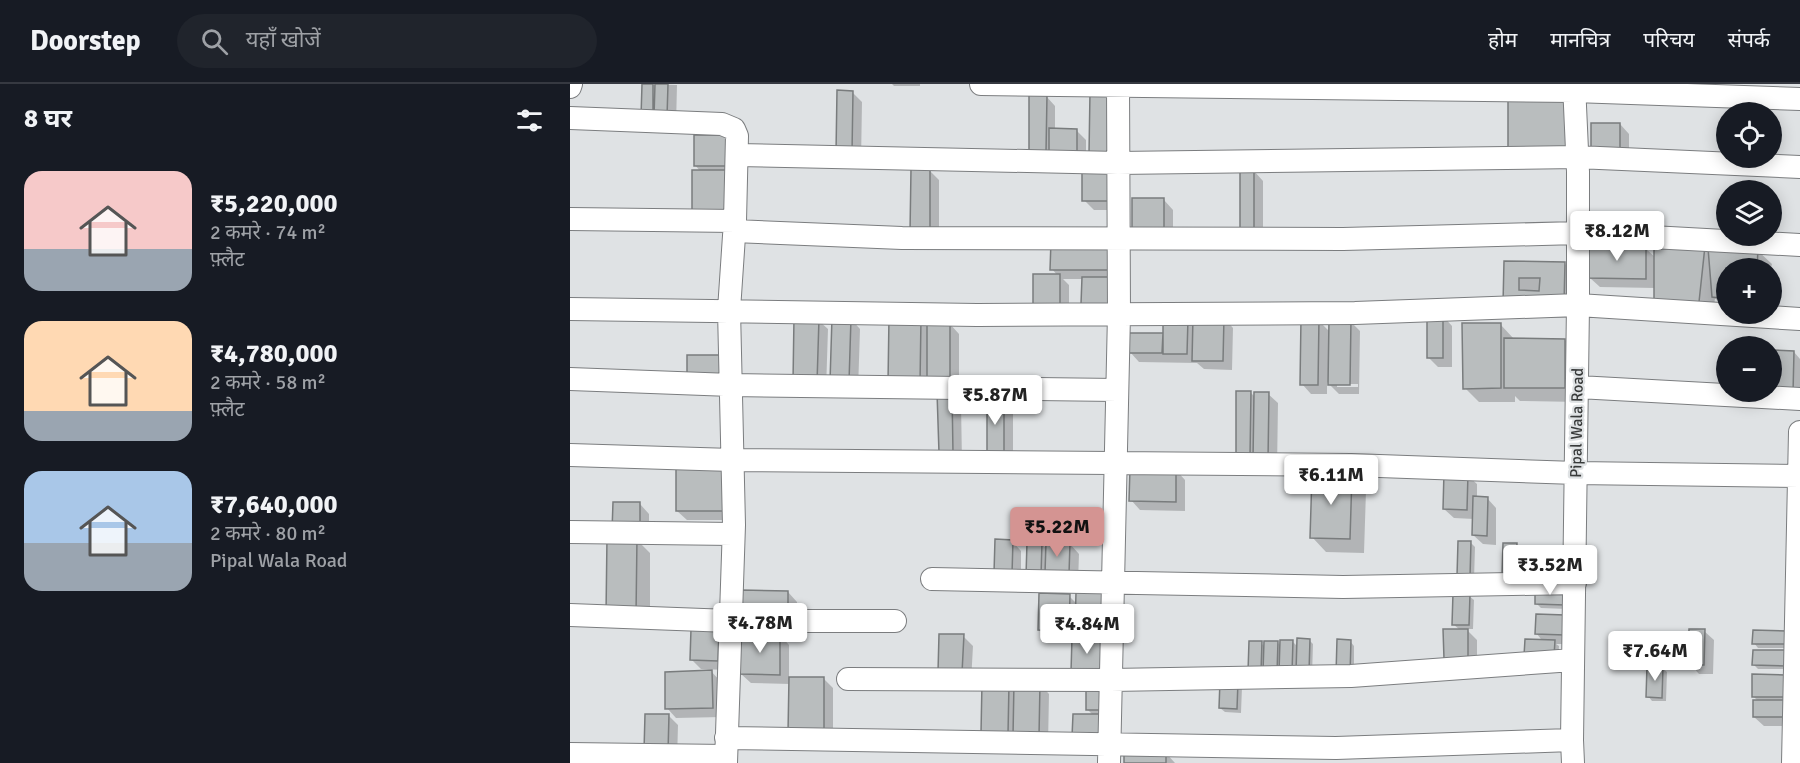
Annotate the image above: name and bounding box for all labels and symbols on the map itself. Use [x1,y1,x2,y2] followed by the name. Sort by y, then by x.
[1568,211,1666,262] pin: ₹8.12M
[1566,368,1588,478] street label: Pipal Wala Road
[946,375,1044,426] pin: ₹5.87M
[1282,455,1380,506] pin: ₹6.11M
[1008,507,1106,558] pin: ₹5.22M
[1501,545,1599,596] pin: ₹3.52M
[711,603,809,654] pin: ₹4.78M
[1038,604,1136,655] pin: ₹4.84M
[1606,631,1704,682] pin: ₹7.64M

